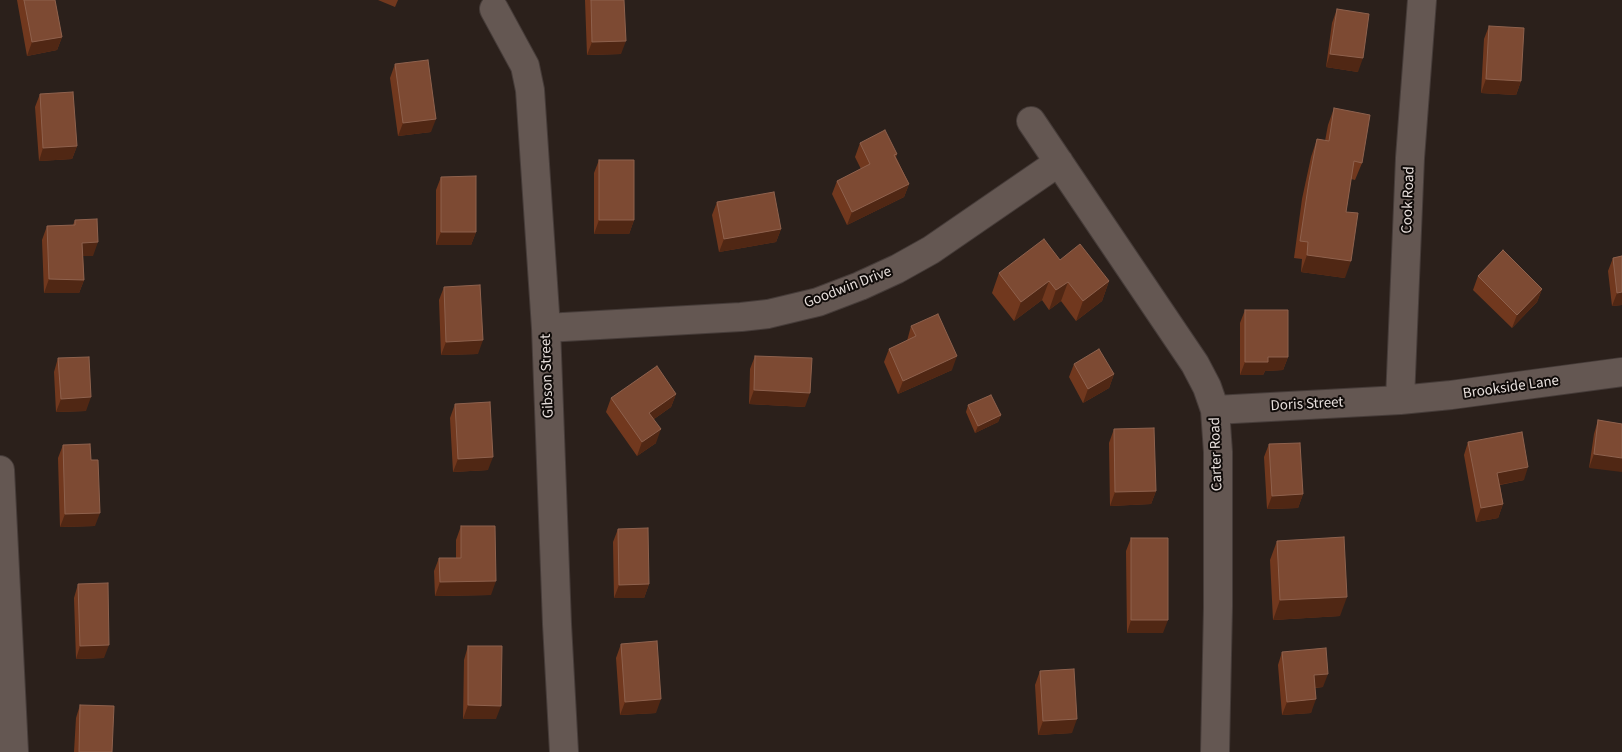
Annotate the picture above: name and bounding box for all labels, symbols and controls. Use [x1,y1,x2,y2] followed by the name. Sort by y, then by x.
[1399,166,1419,234] street label: Cook Road
[802,263,894,313] street label: Goodwin Drive
[538,334,558,418] street label: Gibson Street
[1462,372,1560,404] street label: Brookside Lane
[1270,394,1344,416] street label: Doris Street
[1207,417,1227,491] street label: Carter Road

